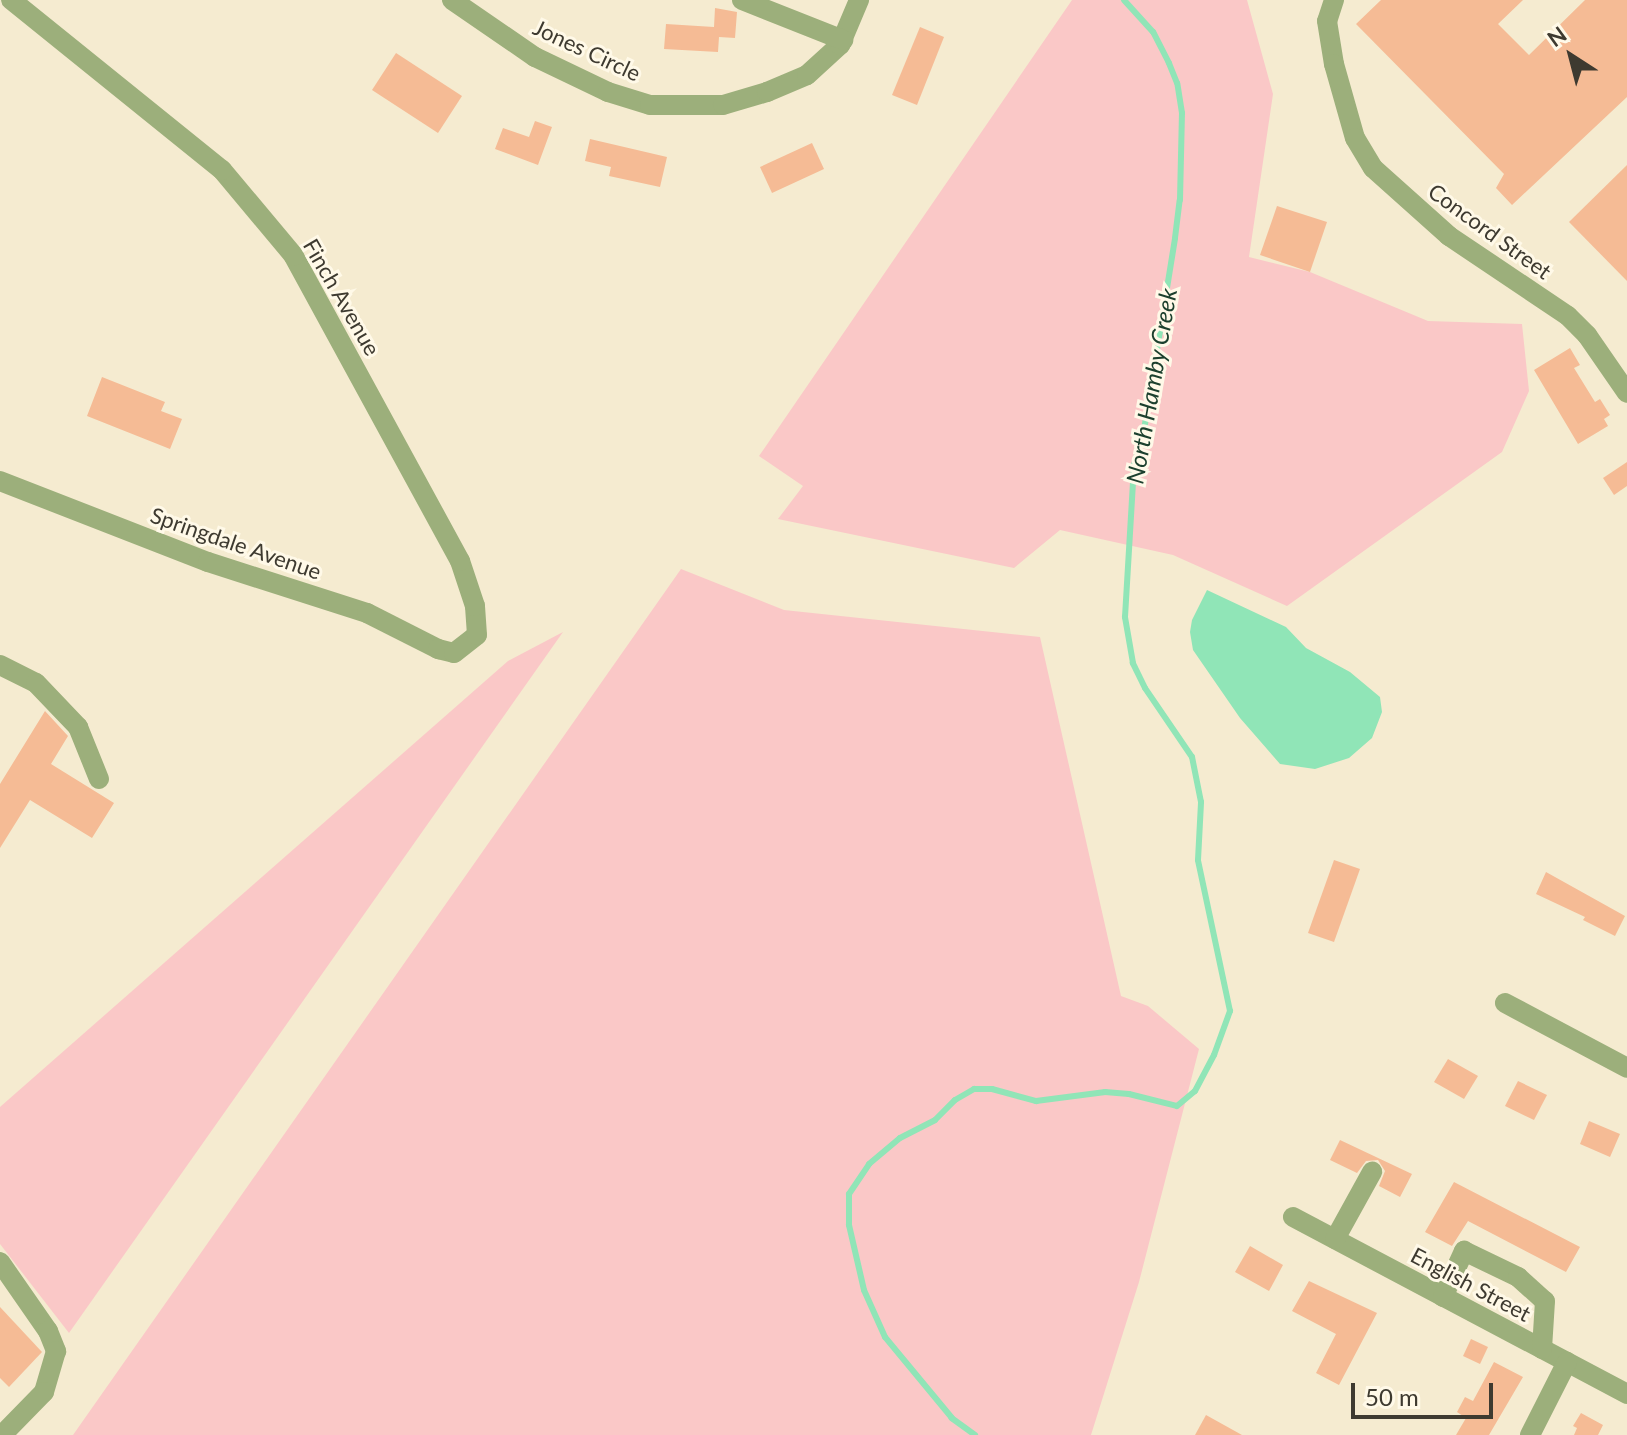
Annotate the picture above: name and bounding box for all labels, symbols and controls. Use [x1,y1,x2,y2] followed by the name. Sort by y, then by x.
[529,14,645,86] street label: Jones Circle
[1531,16,1611,96] north arrow
[1542,20,1571,52] text: N
[1423,178,1557,284] street label: Concord Street
[298,234,386,360] street label: Finch Avenue
[1120,286,1182,486] water label: North Hamby Creek
[147,501,325,585] street label: Springdale Avenue
[1407,1241,1535,1327] street label: English Street
[1355,1367,1497,1417] scale bar
[1365,1382,1419,1411] text: 50 m

